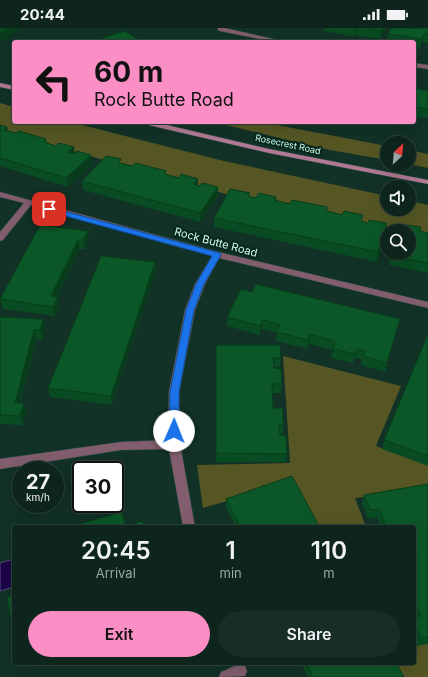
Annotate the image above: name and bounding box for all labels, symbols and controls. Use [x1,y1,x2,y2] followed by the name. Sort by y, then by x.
[20,5,65,24] text: 20:44
[94,55,163,89] text: 60 m
[28,56,80,108] icon: left
[94,89,234,110] text: Rock Butte Road
[254,132,322,156] street label: Rosecrest Road
[380,136,416,172] north arrow
[380,136,416,260] map controls
[380,180,416,216] button: sound
[32,192,66,226] pin
[38,198,60,220] icon: arrive
[173,224,259,260] street label: Rock Butte Road
[380,224,416,260] button: search
[153,410,195,452] position arrow
[72,461,124,513] speed limit sign: 30
[26,470,50,494] text: 27
[26,491,50,503] text: km/h
[81,536,151,565] text: 20:45
[226,536,236,565] text: 1
[311,536,347,565] text: 110
[96,565,136,581] text: Arrival
[220,565,242,581] text: min
[323,565,335,581] text: m
[28,611,210,657] button: Exit
[218,611,400,657] button: Share

